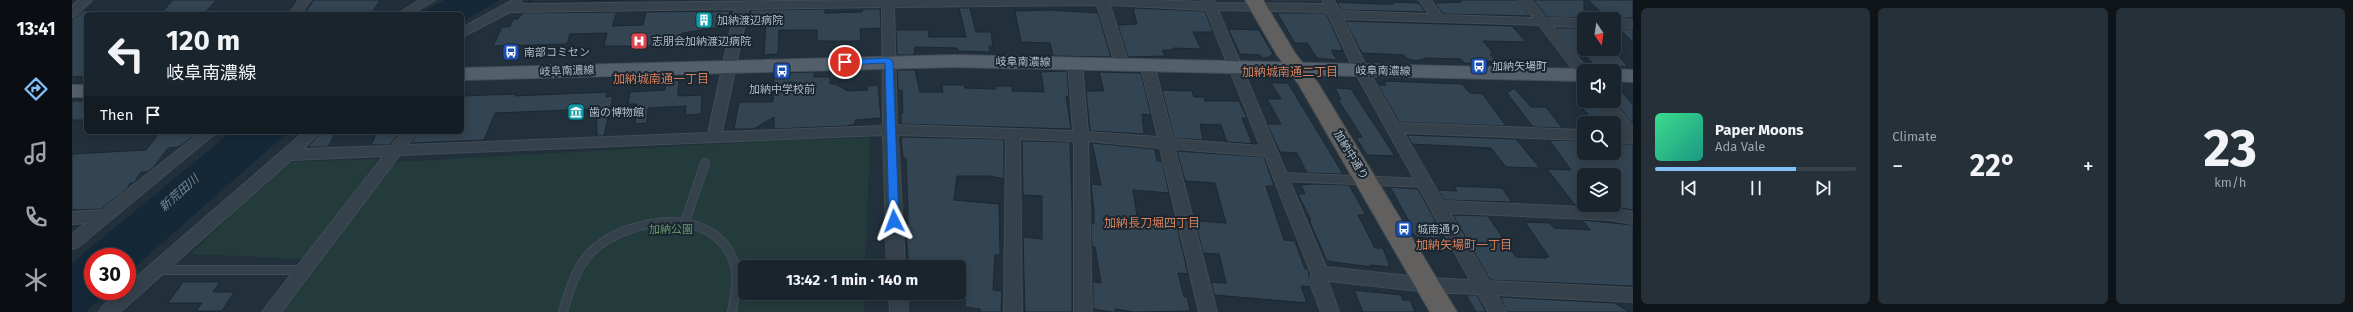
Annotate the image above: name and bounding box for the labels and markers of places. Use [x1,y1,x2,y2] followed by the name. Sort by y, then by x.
[694,10,714,30] building icon: 加納渡辺病院
[717,14,783,27] place label: 加納渡辺病院
[629,31,649,51] hospital icon: 志朋会加納渡辺病院
[652,35,751,48] place label: 志朋会加納渡辺病院
[501,42,521,62] bus stop icon: 南部コミセン
[828,45,862,79] pin
[524,46,590,59] place label: 南部コミセン
[1469,56,1489,76] bus stop icon: 加納矢場町
[1492,60,1547,73] place label: 加納矢場町
[772,61,792,81] bus stop icon: 加納中学校前
[749,83,815,96] place label: 加納中学校前
[566,102,586,122] museum icon: 歯の博物館
[589,106,644,119] place label: 歯の博物館
[1394,219,1414,239] bus stop icon: 城南通り
[1417,223,1461,236] place label: 城南通り

